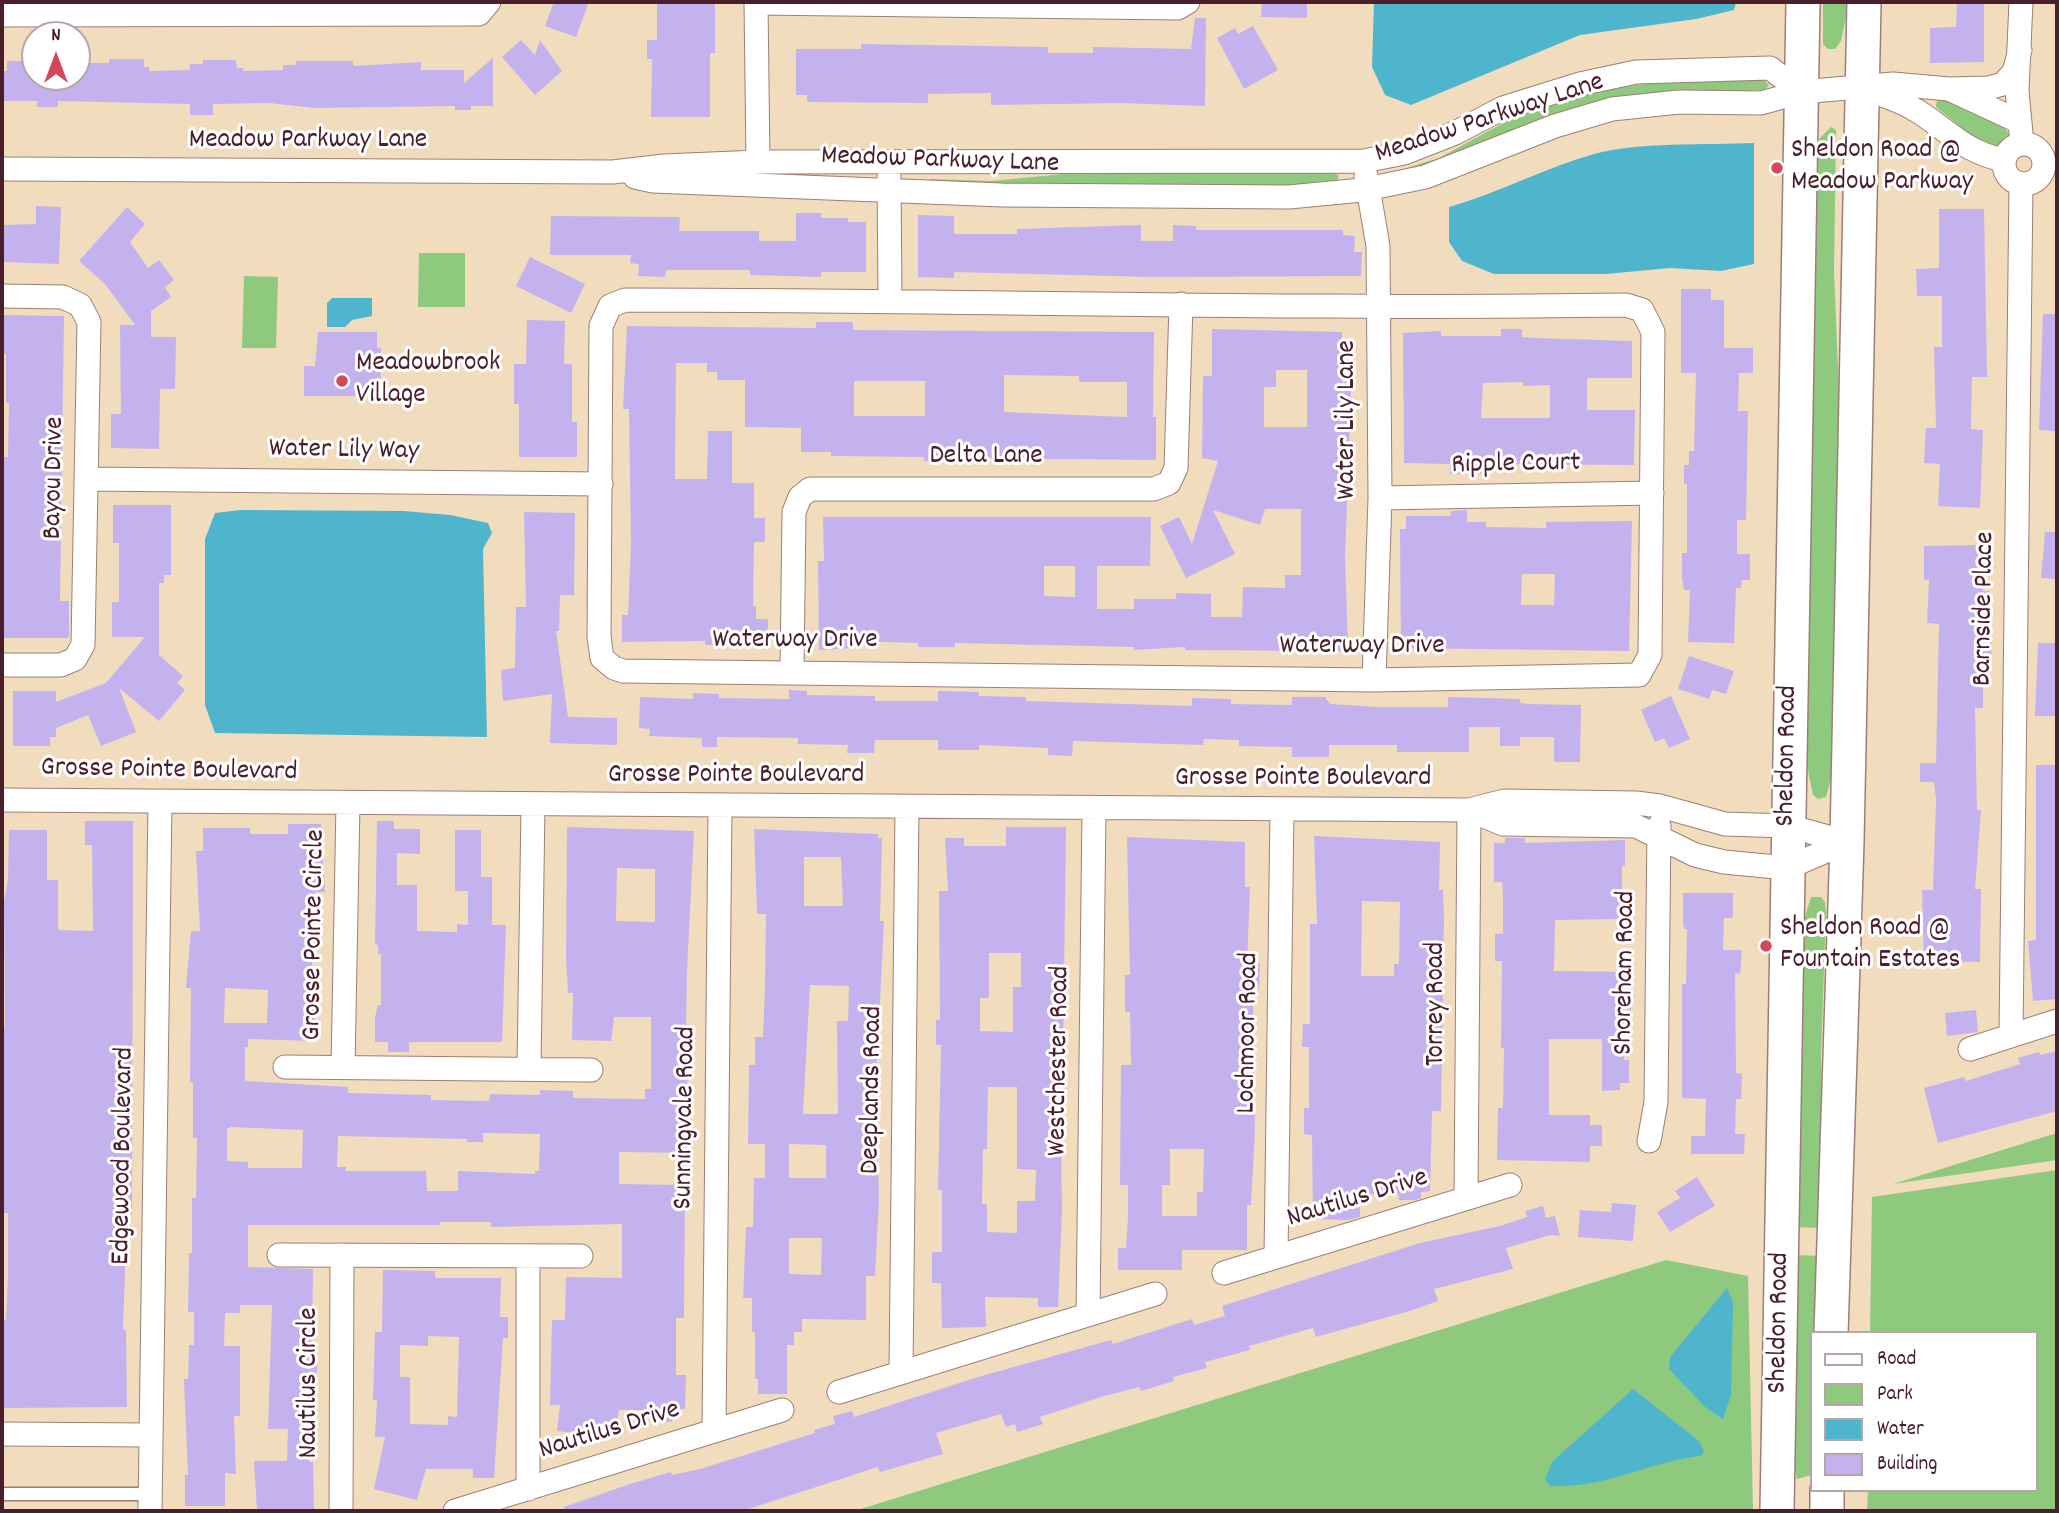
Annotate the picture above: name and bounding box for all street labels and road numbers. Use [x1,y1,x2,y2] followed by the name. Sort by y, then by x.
[1371,67,1609,173] street label: Meadow Parkway Lane
[189,125,427,159] street label: Meadow Parkway Lane
[820,141,1060,183] street label: Meadow Parkway Lane
[1332,340,1366,500] street label: Water Lily Lane
[38,416,74,540] street label: Bayou Drive
[269,434,419,470] street label: Water Lily Way
[929,441,1043,475] street label: Delta Lane
[1451,448,1581,484] street label: Ripple Court
[1968,531,2004,687] street label: Barnside Place
[712,625,878,659] street label: Waterway Drive
[1279,631,1445,665] street label: Waterway Drive
[1771,685,1807,827] street label: Sheldon Road
[40,753,298,791] street label: Grosse Pointe Boulevard
[608,760,864,794] street label: Grosse Pointe Boulevard
[1175,763,1431,797] street label: Grosse Pointe Boulevard
[297,829,335,1041] street label: Grosse Pointe Circle
[1609,891,1645,1055] street label: Shoreham Road
[1421,942,1455,1066] street label: Torrey Road
[1232,952,1268,1114] street label: Lochmoor Road
[1043,965,1079,1157] street label: Westchester Road
[856,1006,892,1174] street label: Deeplands Road
[669,1026,705,1210] street label: Sunningvale Road
[106,1047,144,1265] street label: Edgewood Boulevard
[1284,1163,1432,1237] street label: Nautilus Drive
[1763,1252,1799,1394] street label: Sheldon Road
[294,1307,328,1459] street label: Nautilus Circle
[536,1395,684,1469] street label: Nautilus Drive

